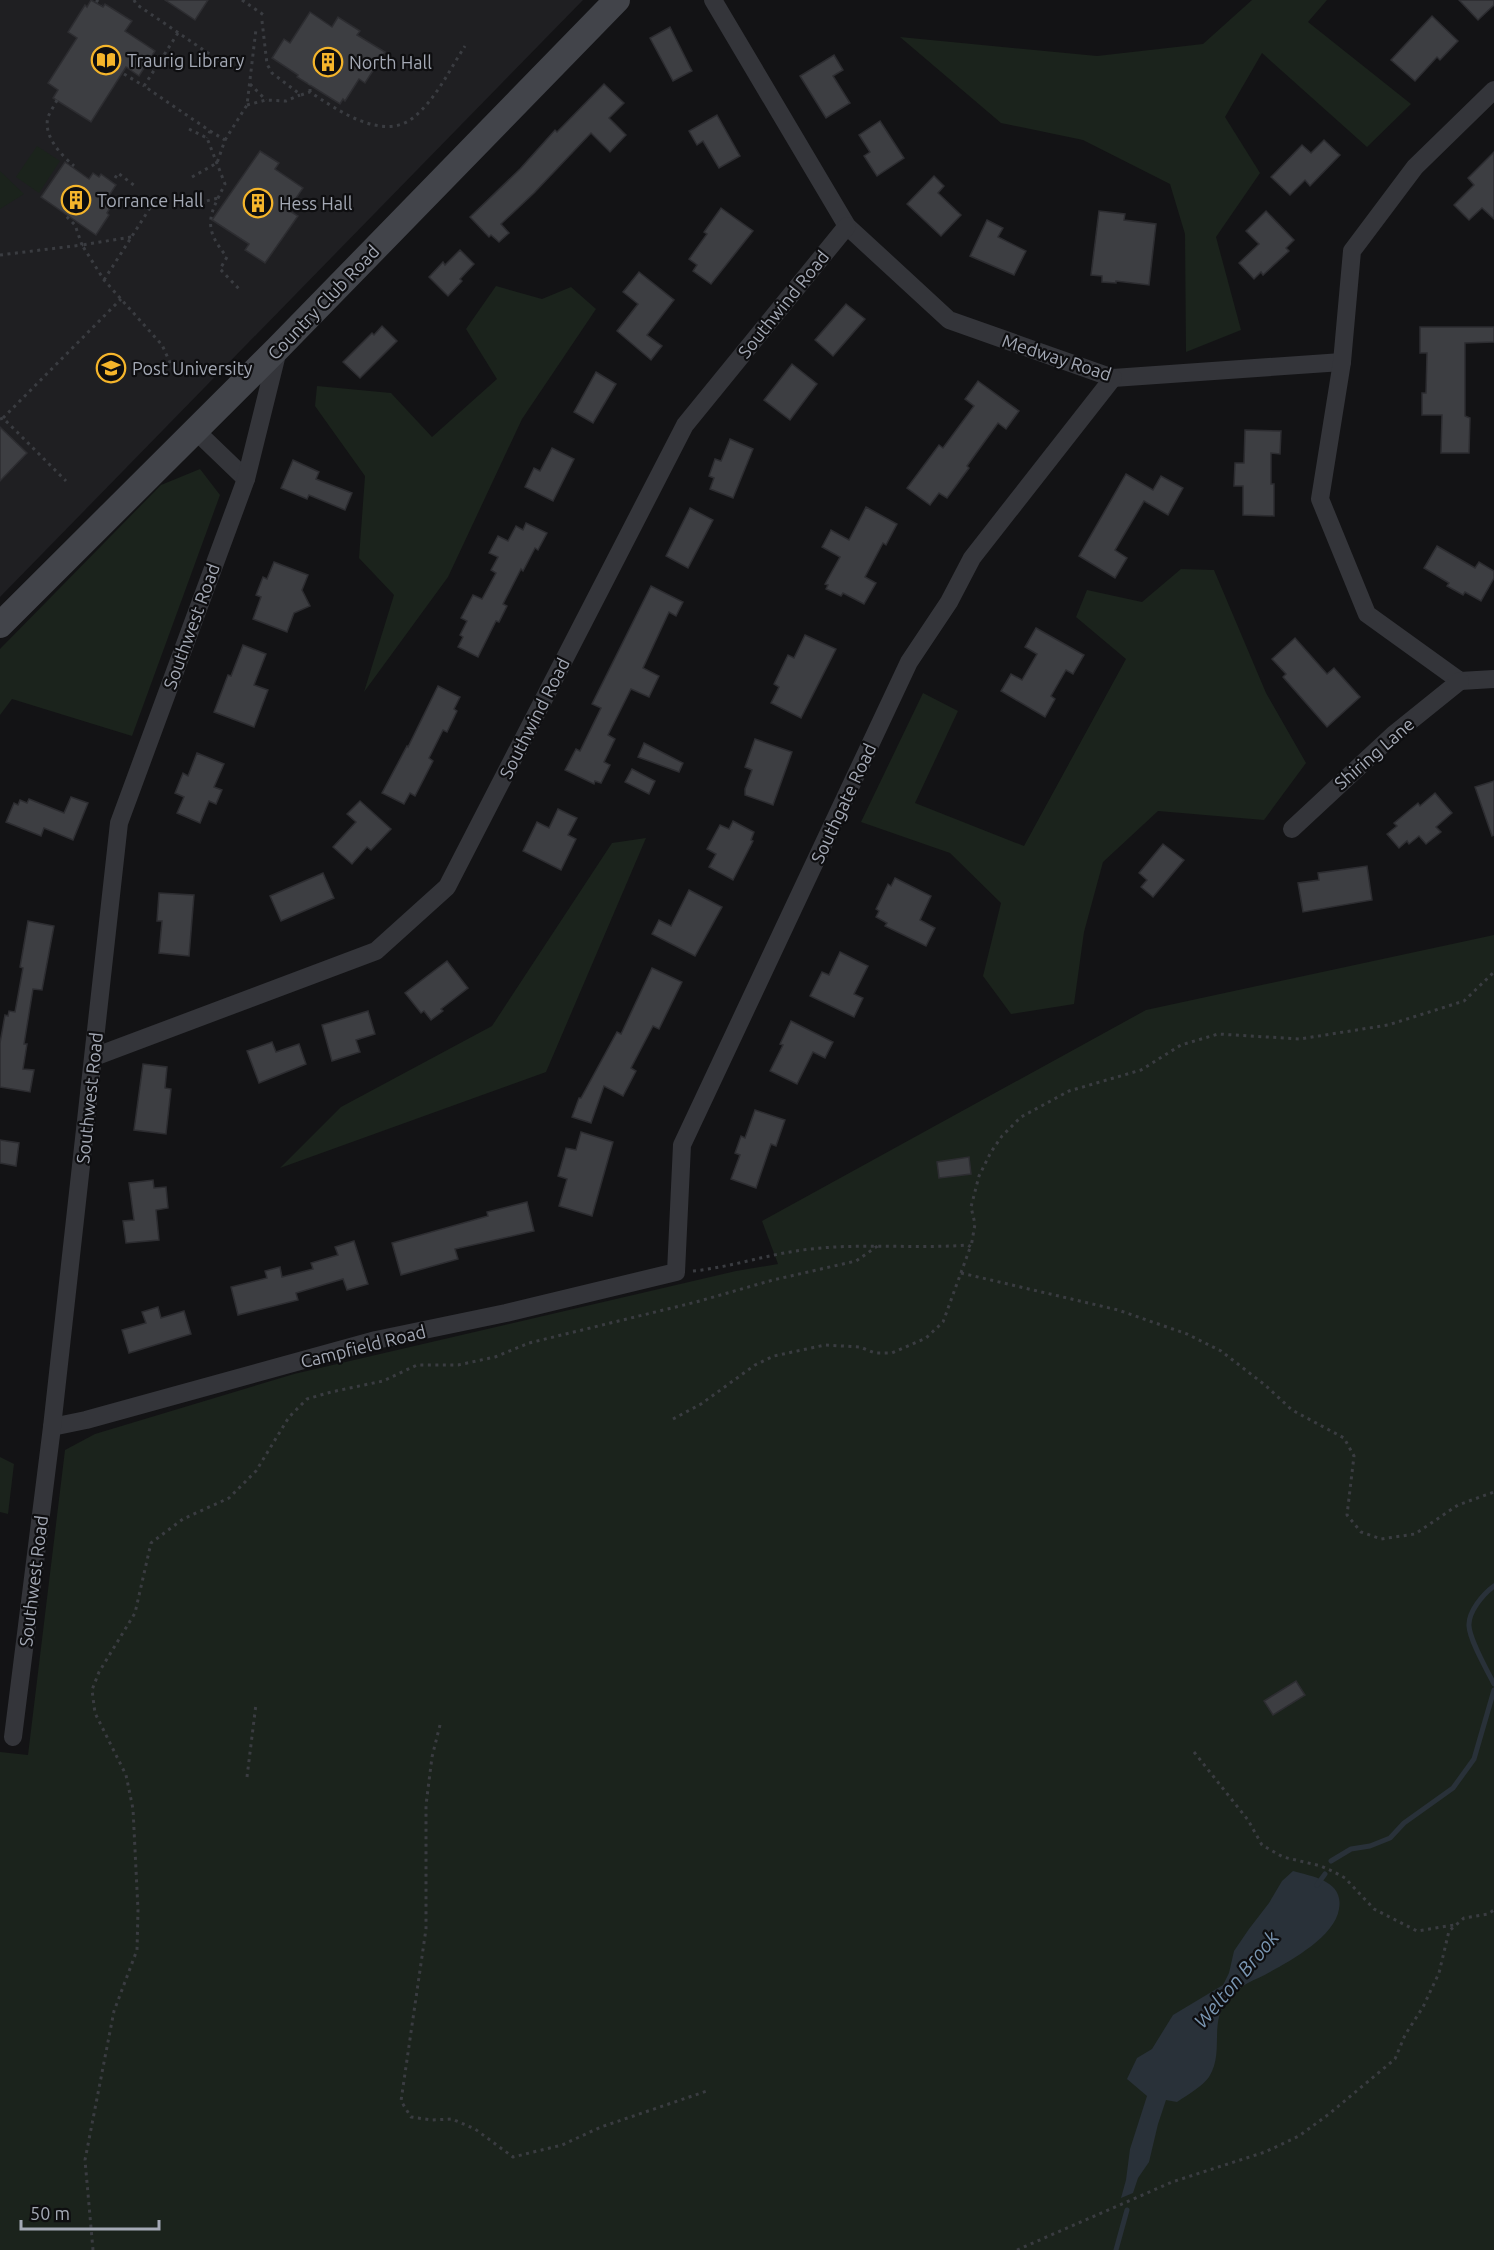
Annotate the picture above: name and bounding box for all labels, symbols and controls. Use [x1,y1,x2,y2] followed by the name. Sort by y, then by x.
[90,44,122,76] library icon: Traurig Library
[312,46,344,78] building icon: North Hall
[127,50,245,70] place label: Traurig Library
[349,52,432,72] place label: North Hall
[60,184,92,216] building icon: Torrance Hall
[242,187,274,219] building icon: Hess Hall
[97,190,204,210] place label: Torrance Hall
[279,193,353,213] place label: Hess Hall
[263,241,383,363] street label: Country Club Road
[734,246,832,362] street label: Southwind Road
[1000,330,1114,384] street label: Medway Road
[95,352,127,384] school or university icon: Post University
[132,358,253,378] place label: Post University
[159,561,223,691] street label: Southwest Road
[495,655,573,781] street label: Southwind Road
[1330,713,1418,793] street label: Shiring Lane
[807,740,879,866] street label: Southgate Road
[72,1031,106,1165] street label: Southwest Road
[298,1321,428,1371] street label: Campfield Road
[15,1514,51,1648] street label: Southwest Road
[1189,1925,1284,2032] water label: Welton Brook
[21,2193,159,2231] scale bar
[30,2203,70,2223] text: 50 m

